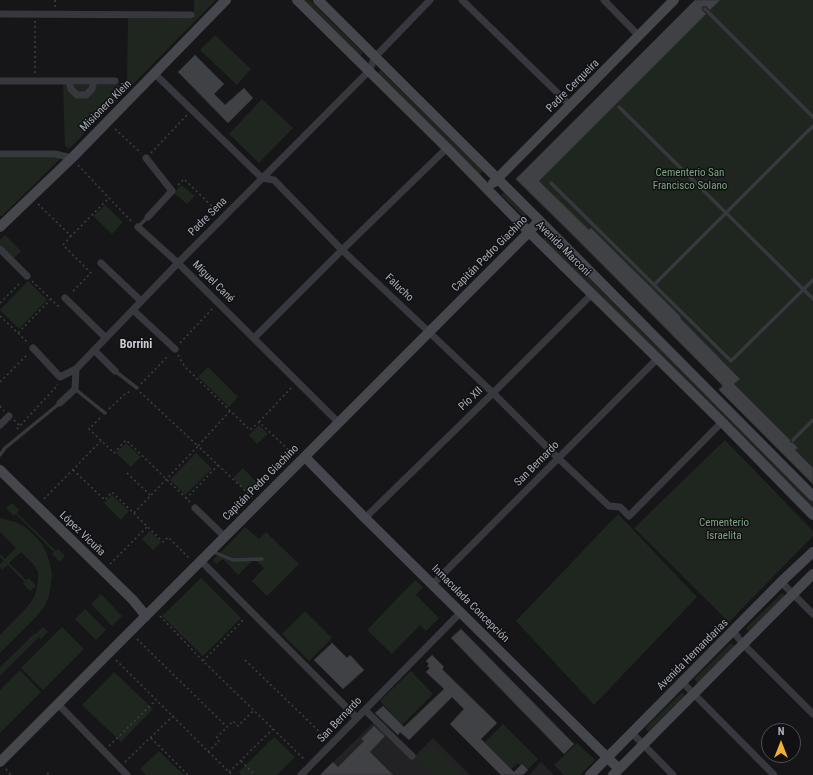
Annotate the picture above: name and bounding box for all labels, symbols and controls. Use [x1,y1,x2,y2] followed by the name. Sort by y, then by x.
[544,57,602,115] street label: Padre Cerqueira
[78,78,134,134] street label: Misionero Klein
[653,166,727,192] park label: Cementerio San Francisco Solano
[186,195,230,239] street label: Padre Sena
[449,213,531,295] street label: Capitán Pedro Giachino
[533,219,593,279] street label: Avenida Marconi
[189,258,237,306] street label: Miguel Cané
[382,272,416,304] street label: Falucho
[120,338,152,352] district label: Borrini
[456,384,486,414] street label: Pío XII
[512,439,562,489] street label: San Bernardo
[220,442,302,524] street label: Capitán Pedro Giachino
[56,509,108,559] street label: López Vicuña
[699,516,749,542] park label: Cementerio Israelita
[428,562,512,646] street label: Inmaculada Concepción
[655,617,731,693] street label: Avenida Hernandarias
[315,694,365,746] street label: San Bernardo
[761,723,801,763] north arrow
[778,725,784,738] text: N

